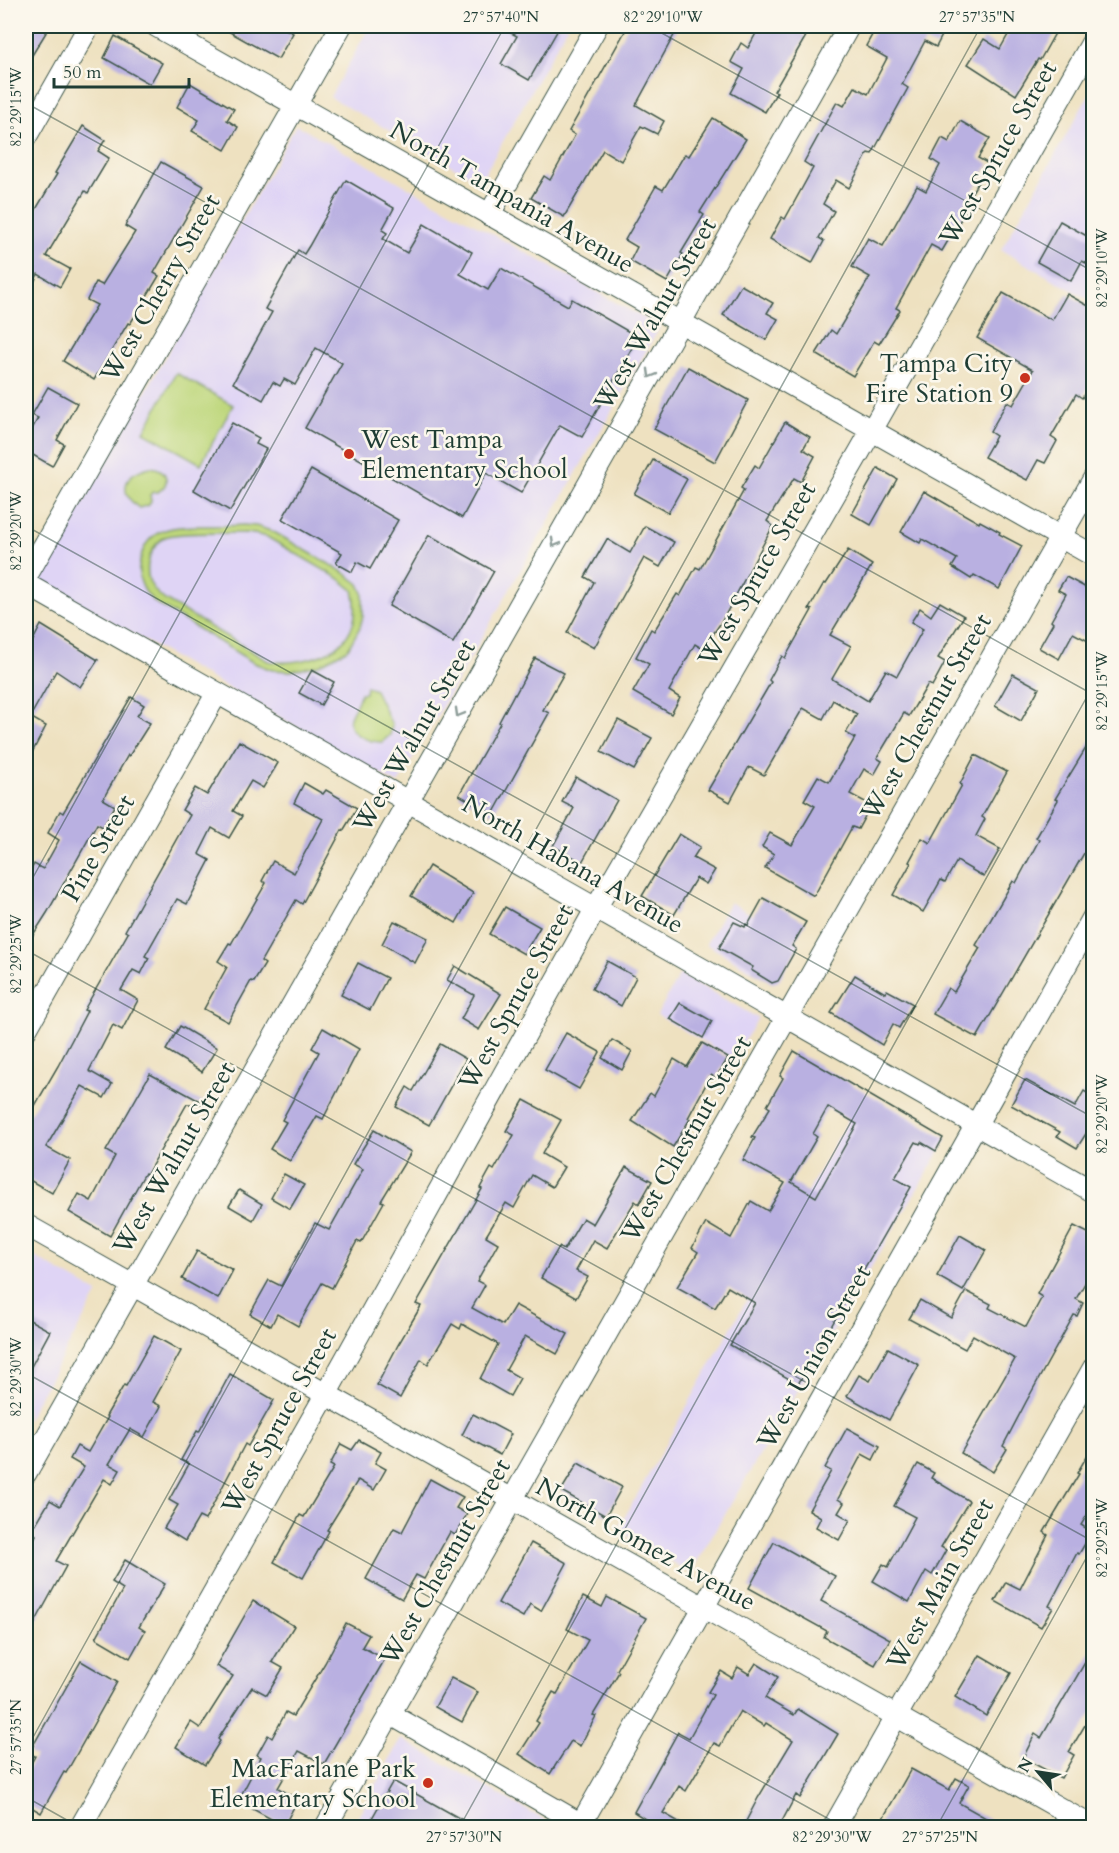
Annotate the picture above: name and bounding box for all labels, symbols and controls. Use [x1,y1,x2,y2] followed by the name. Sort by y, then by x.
[463,7,539,27] text: 27°57'40"N
[623,7,703,27] text: 82°29'10"W
[939,7,1015,27] text: 27°57'35"N
[54,51,189,89] scale bar
[930,54,1065,253] street label: West Spruce Street
[63,60,102,85] text: 50 m
[6,67,26,147] text: 82°29'15"W
[383,113,641,281] street label: North Tampania Avenue
[91,187,228,390] street label: West Cherry Street
[585,211,725,418] street label: West Walnut Street
[1092,228,1112,308] text: 82°29'10"W
[865,346,1013,411] place label: Tampa City Fire Station 9
[647,368,659,378] one-way arrow
[1018,371,1032,385] marker: Tampa City Fire Station 9
[360,422,568,487] place label: West Tampa Elementary School
[342,447,356,461] marker: West Tampa Elementary School
[689,475,824,674] street label: West Spruce Street
[6,491,26,571] text: 82°29'20"W
[551,537,562,548] one-way arrow
[852,607,1000,828] street label: West Chestnut Street
[344,633,484,840] street label: West Walnut Street
[1092,651,1112,731] text: 82°29'15"W
[454,707,466,717] one-way arrow
[456,786,690,942] street label: North Habana Avenue
[53,788,143,908] street label: Pine Street
[450,897,582,1097] street label: West Spruce Street
[6,914,26,994] text: 82°29'25"W
[612,1029,760,1250] street label: West Chestnut Street
[104,1055,244,1262] street label: West Walnut Street
[1092,1074,1112,1154] text: 82°29'20"W
[748,1258,879,1456] street label: West Union Street
[213,1321,345,1521] street label: West Spruce Street
[6,1337,26,1417] text: 82°29'30"W
[371,1452,519,1673] street label: West Chestnut Street
[530,1469,762,1619] street label: North Gomez Avenue
[878,1492,1002,1677] street label: West Main Street
[1092,1498,1112,1578] text: 82°29'25"W
[6,1699,26,1775] text: 27°57'35"N
[1008,1742,1068,1802] north arrow
[209,1751,416,1816] place label: MacFarlane Park Elementary School
[1013,1754,1039,1777] text: N
[421,1776,435,1790] marker: MacFarlane Park Elementary School
[426,1827,502,1847] text: 27°57'30"N
[792,1827,872,1847] text: 82°29'30"W
[902,1827,978,1847] text: 27°57'25"N

